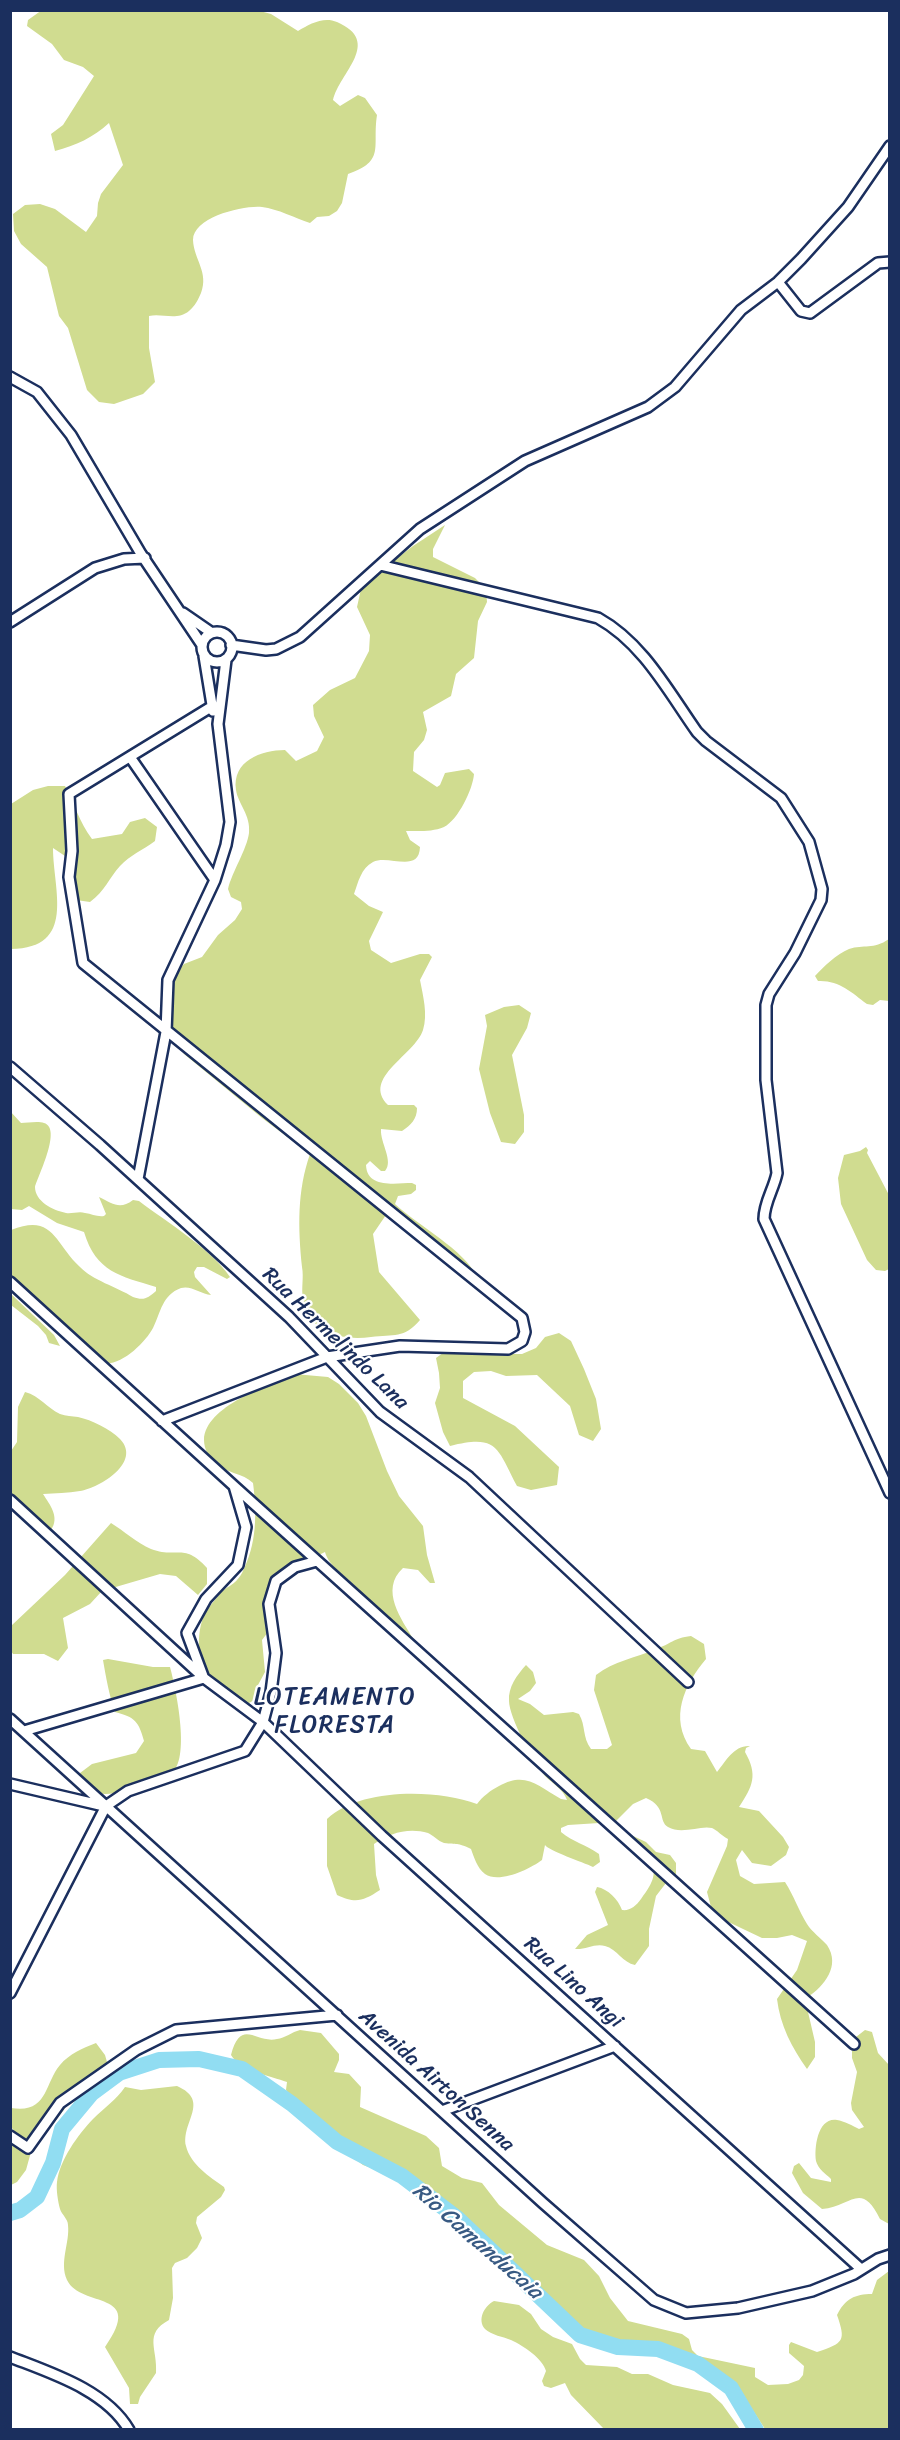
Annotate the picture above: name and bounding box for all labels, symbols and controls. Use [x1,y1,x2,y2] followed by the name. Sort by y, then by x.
[257,1263,413,1415] street label: Rua Hermelindo Lana
[255,1684,415,1740] district label: LOTEAMENTO FLORESTA
[518,1932,628,2034] street label: Rua Lino Angi
[353,2005,519,2157] street label: Avenida Airton Senna
[407,2178,547,2306] water label: Rio Camanducaia

